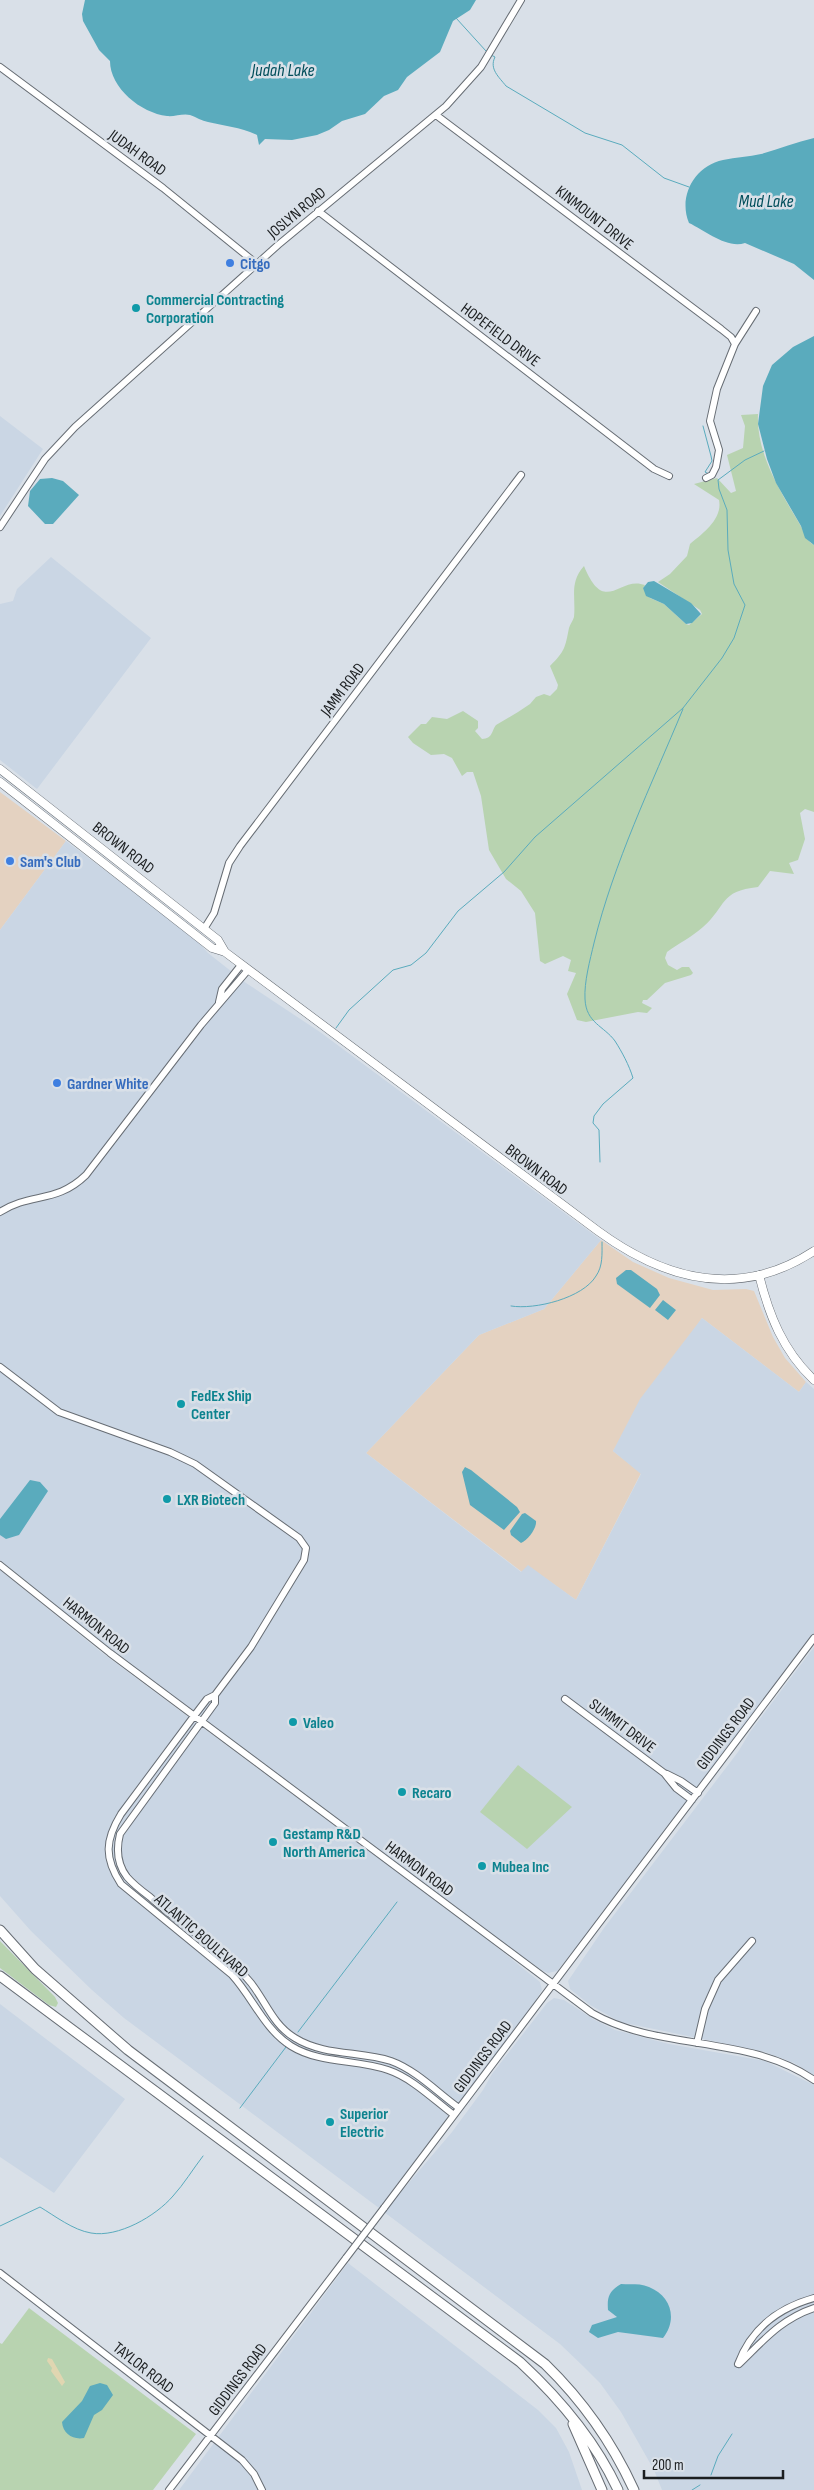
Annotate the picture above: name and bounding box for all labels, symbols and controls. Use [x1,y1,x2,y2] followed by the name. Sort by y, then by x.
[250,60,315,81] water label: Judah Lake
[104,125,170,180] street label: JUDAH ROAD
[551,182,637,254] street label: KINMOUNT DRIVE
[263,183,330,244] street label: JOSLYN ROAD
[738,191,794,212] water label: Mud Lake
[240,255,270,274] place label: Citgo
[224,257,236,269] marker: Citgo
[146,291,284,328] place label: Commercial Contracting Corporation
[457,299,543,371] street label: HOPEFIELD DRIVE
[130,302,142,314] marker: Commercial Contracting Corporation
[317,660,369,721] street label: JAMM ROAD
[88,818,158,878] street label: BROWN ROAD
[20,853,81,872] place label: Sam's Club
[4,855,16,867] marker: Sam's Club
[67,1075,149,1094] place label: Gardner White
[51,1077,63,1089] marker: Gardner White
[501,1141,571,1200] street label: BROWN ROAD
[191,1387,252,1424] place label: FedEx Ship Center
[175,1398,187,1410] marker: FedEx Ship Center
[177,1491,245,1510] place label: LXR Biotech
[161,1493,173,1505] marker: LXR Biotech
[59,1594,133,1659] street label: HARMON ROAD
[693,1694,760,1774] street label: GIDDINGS ROAD
[585,1695,659,1757] street label: SUMMIT DRIVE
[303,1714,334,1733] place label: Valeo
[287,1716,299,1728] marker: Valeo
[412,1784,451,1803] place label: Recaro
[396,1786,408,1798] marker: Recaro
[283,1825,365,1862] place label: Gestamp R&D North America
[267,1836,279,1848] marker: Gestamp R&D North America
[381,1837,457,1901] street label: HARMON ROAD
[492,1858,550,1877] place label: Mubea Inc
[476,1860,488,1872] marker: Mubea Inc
[149,1890,252,1982] street label: ATLANTIC BOULEVARD
[450,2017,517,2097] street label: GIDDINGS ROAD
[340,2105,388,2142] place label: Superior Electric
[324,2116,336,2128] marker: Superior Electric
[109,2339,177,2398] street label: TAYLOR ROAD
[205,2340,272,2420] street label: GIDDINGS ROAD
[644,2448,783,2480] scale bar
[652,2456,684,2475] text: 200 m

